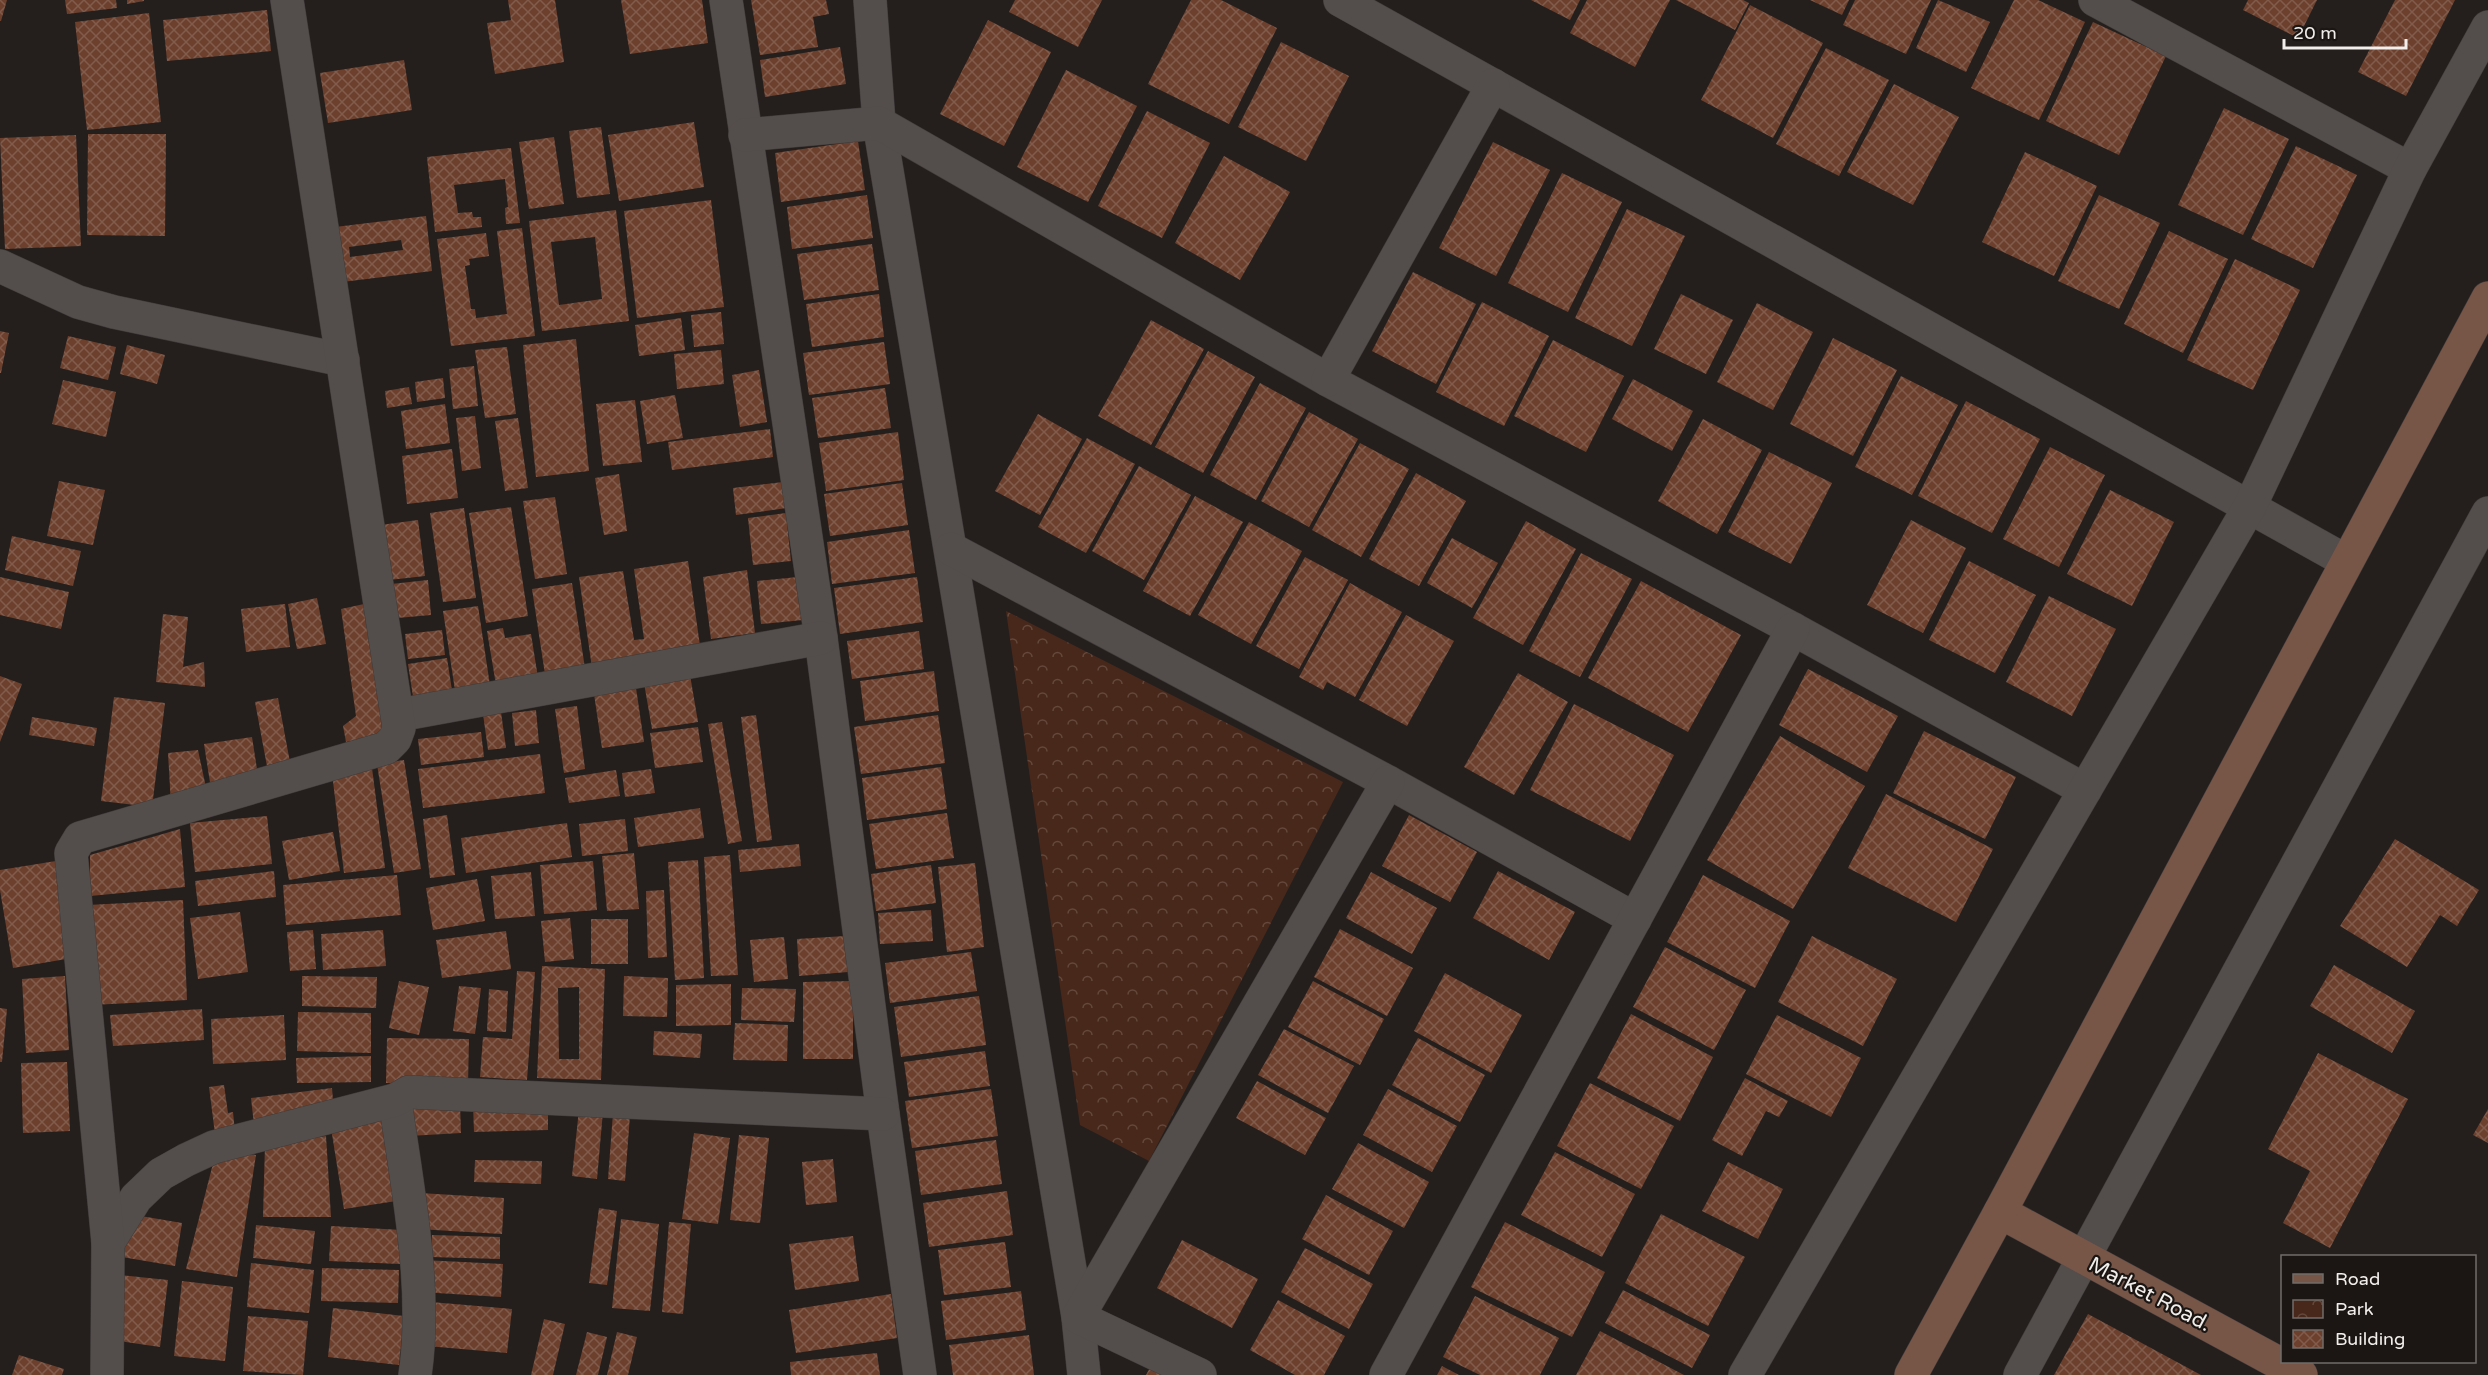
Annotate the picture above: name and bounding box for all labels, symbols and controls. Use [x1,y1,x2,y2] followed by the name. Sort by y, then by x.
[2284,12,2406,50] scale bar
[2293,22,2337,44] text: 20 m
[2084,1252,2215,1337] street label: Market Road.
[2281,1255,2476,1363] legend
[2335,1268,2380,1290] text: Road
[2335,1298,2374,1320] text: Park
[2335,1328,2405,1350] text: Building

